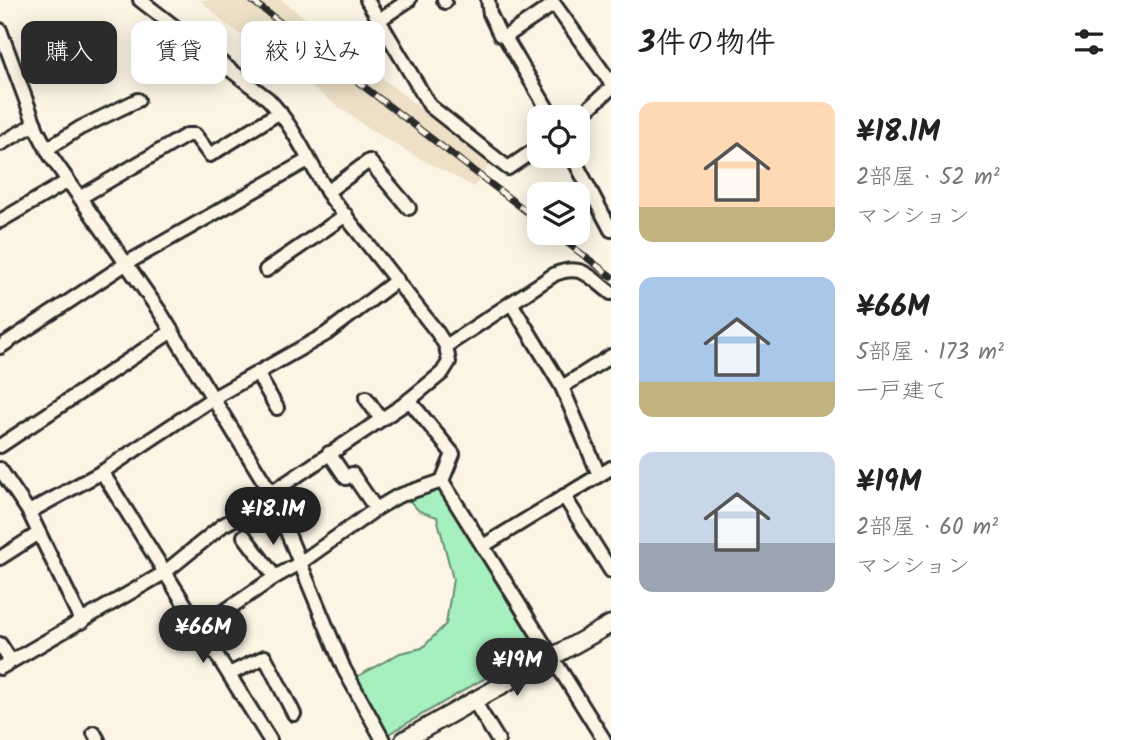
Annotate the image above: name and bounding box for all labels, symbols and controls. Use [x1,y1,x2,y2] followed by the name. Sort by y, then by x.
[639,20,775,68] text: 3件の物件
[21,21,117,84] chip: 購入
[131,21,227,84] chip: 賃貸
[241,21,385,84] chip: 絞り込み
[1070,23,1108,61] icon: filters
[527,105,590,245] map controls
[527,105,590,168] button: locate
[856,109,940,157] text: ¥18.1M
[695,130,779,214] icon: home
[856,160,1000,196] text: 2部屋 · 52 m²
[527,182,590,245] button: layers
[856,199,970,235] text: マンション
[856,284,930,332] text: ¥66M
[695,305,779,389] icon: home
[856,335,1004,371] text: 5部屋 · 173 m²
[856,374,948,410] text: 一戸建て
[856,459,921,507] text: ¥19M
[695,480,779,564] icon: home
[216,488,330,547] pin: ¥18.1M
[241,492,305,528] text: ¥18.1M
[856,510,998,546] text: 2部屋 · 60 m²
[856,549,970,585] text: マンション
[162,606,244,665] pin: ¥66M
[175,610,231,646] text: ¥66M
[476,638,558,698] pin: ¥19M
[492,643,542,679] text: ¥19M

